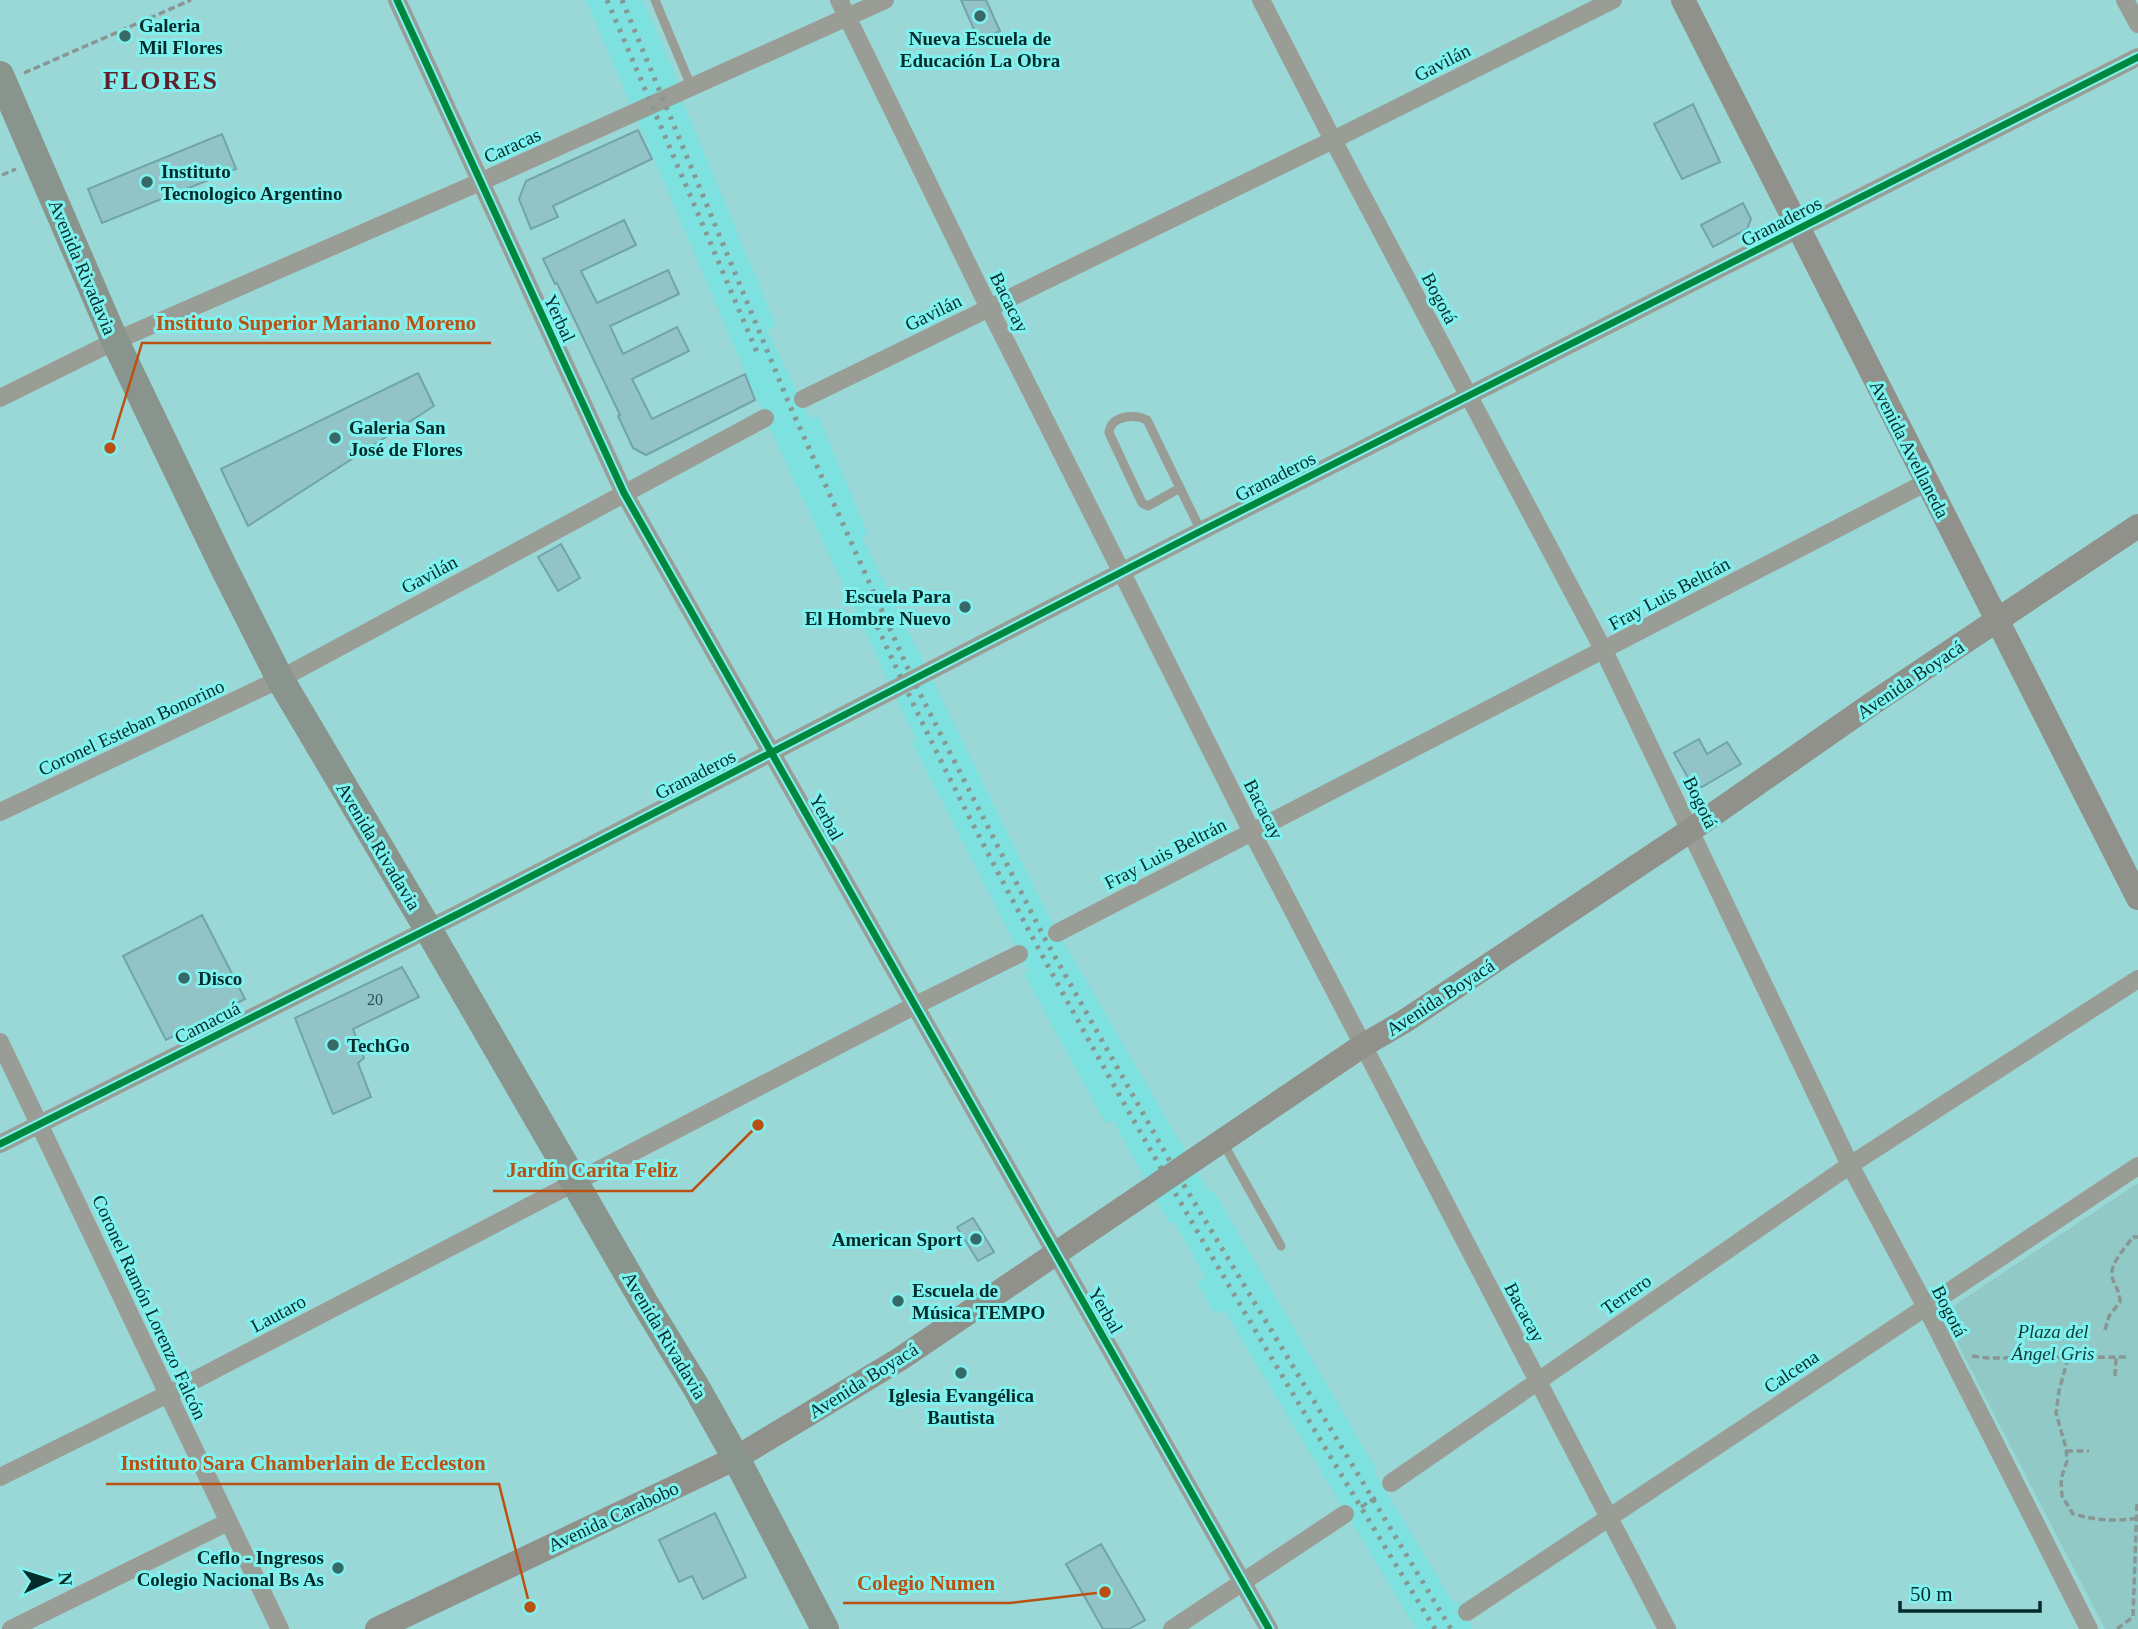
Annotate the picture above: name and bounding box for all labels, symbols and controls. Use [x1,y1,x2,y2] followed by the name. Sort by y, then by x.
[972,8,988,24] marker: Nueva Escuela de Educación La Obra
[139,15,223,58] place label: Galeria Mil Flores
[117,28,133,44] marker: Galeria Mil Flores
[900,28,1061,71] place label: Nueva Escuela de Educación La Obra
[1411,39,1474,85] street label: Gavilán
[103,66,219,95] district label: FLORES
[480,124,544,167] street label: Caracas
[161,161,342,204] place label: Instituto Tecnologico Argentino
[139,174,155,190] marker: Instituto Tecnologico Argentino
[1737,192,1825,251] street label: Granaderos
[45,196,121,338] street label: Avenida Rivadavia
[986,269,1033,336] street label: Bacacay
[1417,269,1462,328] street label: Bogotá
[902,290,965,335] street label: Gavilán
[540,291,580,345] street label: Yerbal
[142,301,491,343] callout: Instituto Superior Mariano Moreno
[156,311,476,335] text: Instituto Superior Mariano Moreno
[1866,377,1954,522] street label: Avenida Avellaneda
[349,417,463,460] place label: Galeria San José de Flores
[327,430,343,446] marker: Galeria San José de Flores
[1231,447,1319,506] street label: Granaderos
[398,551,461,598] street label: Gavilán
[1605,552,1734,634] street label: Fray Luis Beltrán
[805,586,951,629] place label: Escuela Para El Hombre Nuevo
[957,599,973,615] marker: Escuela Para El Hombre Nuevo
[1853,636,1968,723] street label: Avenida Boyacá
[35,675,227,780] street label: Coronel Esteban Bonorino
[651,745,739,804] street label: Granaderos
[1679,773,1722,832] street label: Bogotá
[1240,776,1288,843] street label: Bacacay
[332,779,425,914] street label: Avenida Rivadavia
[805,790,848,844] street label: Yerbal
[1101,813,1230,893] street label: Fray Luis Beltrán
[1382,954,1499,1040] street label: Avenida Boyacá
[198,968,242,989] place label: Disco
[176,970,192,986] marker: Disco
[367,991,383,1008] house number: 20
[171,997,244,1048] street label: Camacuá
[347,1035,410,1056] place label: TechGo
[325,1037,341,1053] marker: TechGo
[493,1149,692,1191] callout: Jardín Carita Feliz
[506,1158,678,1182] text: Jardín Carita Feliz
[88,1192,211,1423] street label: Coronel Ramón Lorenzo Falcón
[832,1229,963,1250] place label: American Sport
[968,1231,984,1247] marker: American Sport
[618,1268,711,1403] street label: Avenida Rivadavia
[1597,1270,1655,1319] street label: Terrero
[1500,1279,1549,1346] street label: Bacacay
[912,1280,1045,1323] place label: Escuela de Música TEMPO
[1928,1282,1972,1341] street label: Bogotá
[1084,1283,1127,1337] street label: Yerbal
[247,1290,309,1337] street label: Lautaro
[890,1293,906,1309] marker: Escuela de Música TEMPO
[2010,1321,2094,1364] park label: Plaza del Ángel Gris
[805,1338,922,1422] street label: Avenida Boyacá
[1760,1345,1823,1397] street label: Calcena
[953,1365,969,1381] marker: Iglesia Evangélica Bautista
[888,1385,1035,1428] place label: Iglesia Evangélica Bautista
[106,1442,499,1484] callout: Instituto Sara Chamberlain de Eccleston
[120,1451,486,1475] text: Instituto Sara Chamberlain de Eccleston
[545,1477,682,1556] street label: Avenida Carabobo
[14,1545,84,1615] north arrow
[137,1547,324,1590] place label: Ceflo - Ingresos Colegio Nacional Bs As
[330,1560,346,1576] marker: Ceflo - Ingresos Colegio Nacional Bs As
[843,1561,1010,1603] callout: Colegio Numen
[1900,1570,2040,1614] scale bar
[55,1571,76,1587] text: N
[857,1571,995,1595] text: Colegio Numen
[1910,1582,1953,1606] text: 50 m

